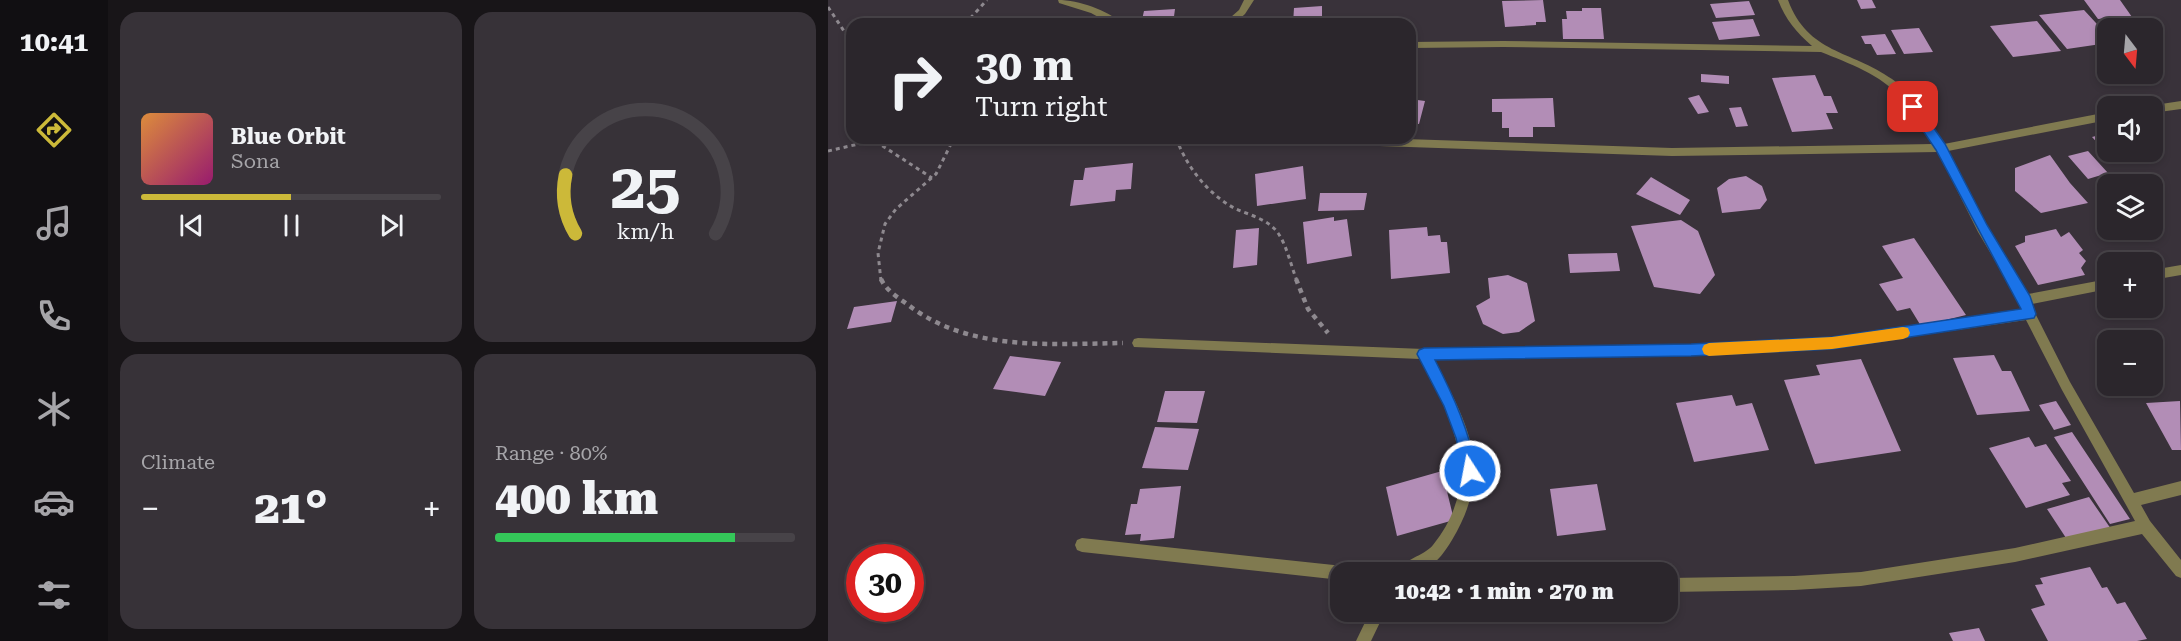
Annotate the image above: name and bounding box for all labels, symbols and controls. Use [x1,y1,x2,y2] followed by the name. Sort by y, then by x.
[2097,18,2163,84] north arrow
[2097,18,2163,396] map controls
[20,26,88,58] text: 10:41
[975,41,1073,90] text: 30 m
[876,42,954,120] icon: right
[1887,81,1938,132] pin
[1896,90,1929,123] icon: arrive
[975,91,1108,123] text: Turn right
[2097,96,2163,162] button: sound
[33,109,75,151] icon: directions
[231,124,346,149] text: Blue Orbit
[231,149,280,173] text: Sona
[610,150,680,223] text: 25
[2097,174,2163,240] button: layers
[33,202,75,244] icon: music
[175,209,208,242] icon: previous
[275,209,308,242] icon: pause
[375,209,408,242] icon: next
[616,220,674,245] text: km/h
[2097,252,2163,318] button: +
[33,295,75,337] icon: phone
[2097,330,2163,396] button: −
[33,388,75,430] icon: climate
[1438,439,1502,503] position arrow
[495,441,607,465] text: Range · 80%
[141,450,215,474] text: Climate
[495,472,658,525] text: 400 km
[33,481,75,523] icon: car
[255,481,328,534] text: 21°
[141,489,159,528] text: −
[423,489,441,528] text: +
[846,544,924,622] speed limit sign: 30
[33,574,75,616] icon: filters
[1394,579,1614,604] text: 10:42 · 1 min · 270 m

